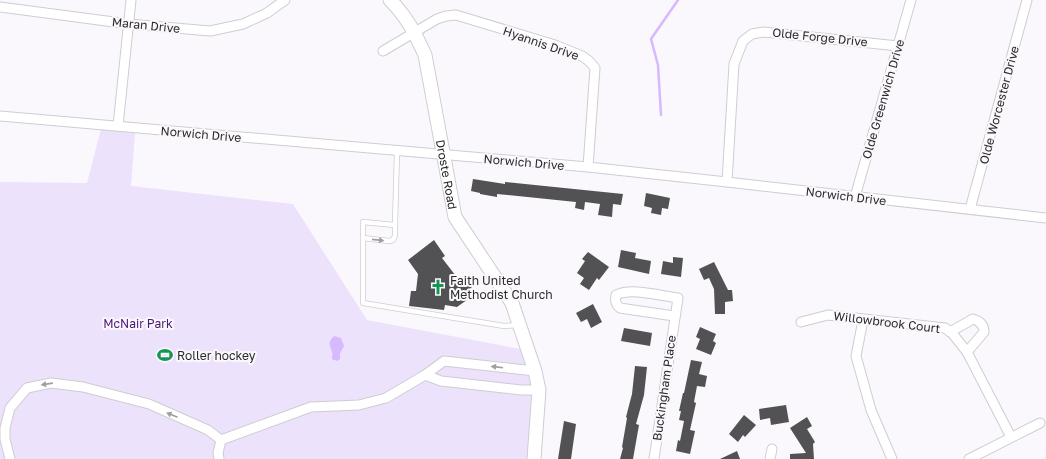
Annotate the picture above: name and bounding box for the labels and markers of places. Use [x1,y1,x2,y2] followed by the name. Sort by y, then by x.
[450,273,553,302] place label: Faith United Methodist Church
[429,278,447,296] church icon: Faith United Methodist Church
[156,346,174,364] sports icon: Roller hockey
[177,348,256,363] place label: Roller hockey

